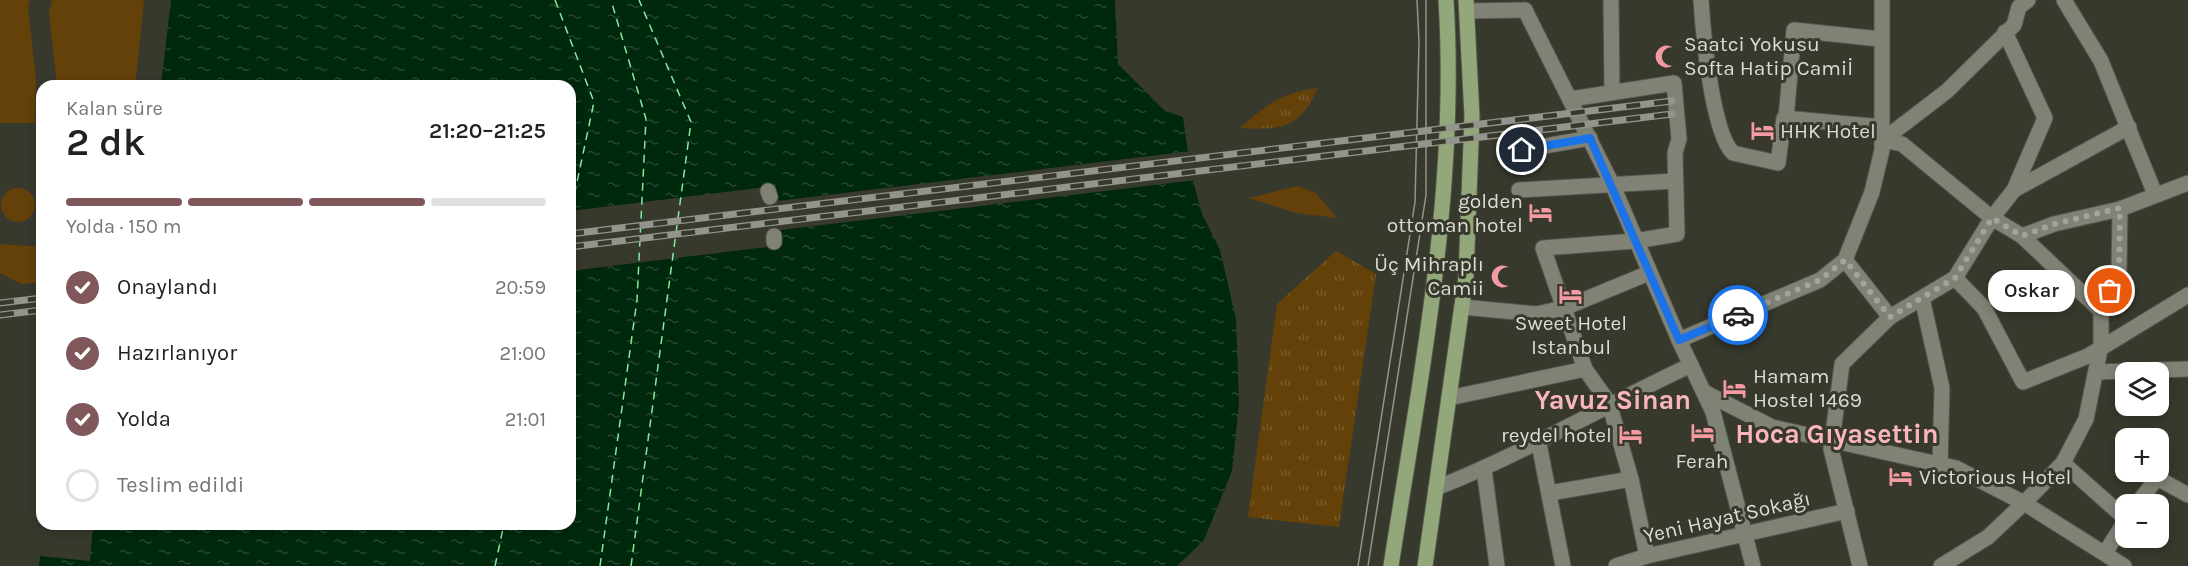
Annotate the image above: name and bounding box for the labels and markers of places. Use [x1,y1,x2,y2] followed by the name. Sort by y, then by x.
[1684,32,1853,80] place label: Saatci Yokusu Softa Hatip Camiİ
[1653,43,1679,69] mosque icon: Saatci Yokusu Softa Hatip Camiİ
[1749,118,1775,144] hotel icon: HHK Hotel
[1780,119,1876,143] place label: HHK Hotel
[1496,124,1547,175] pin
[1387,189,1523,237] place label: golden ottoman hotel
[1528,200,1554,226] hotel icon: golden ottoman hotel
[1374,252,1484,300] place label: Üç Mihraplı Camii
[1489,263,1515,289] mosque icon: Üç Mihraplı Camii
[2084,265,2135,316] pin
[1987,270,2074,312] callout: Oskar
[1558,282,1584,308] hotel icon: Sweet Hotel Istanbul
[1515,311,1627,359] place label: Sweet Hotel Istanbul
[1753,364,1862,412] place label: Hamam Hostel 1469
[1722,375,1748,401] hotel icon: Hamam Hostel 1469
[1689,420,1715,446] hotel icon: Ferah
[1617,422,1643,448] hotel icon: reydel hotel
[1501,423,1612,447] place label: reydel hotel
[1675,449,1729,473] place label: Ferah
[1888,464,1914,490] hotel icon: Victorious Hotel
[1919,465,2071,489] place label: Victorious Hotel

